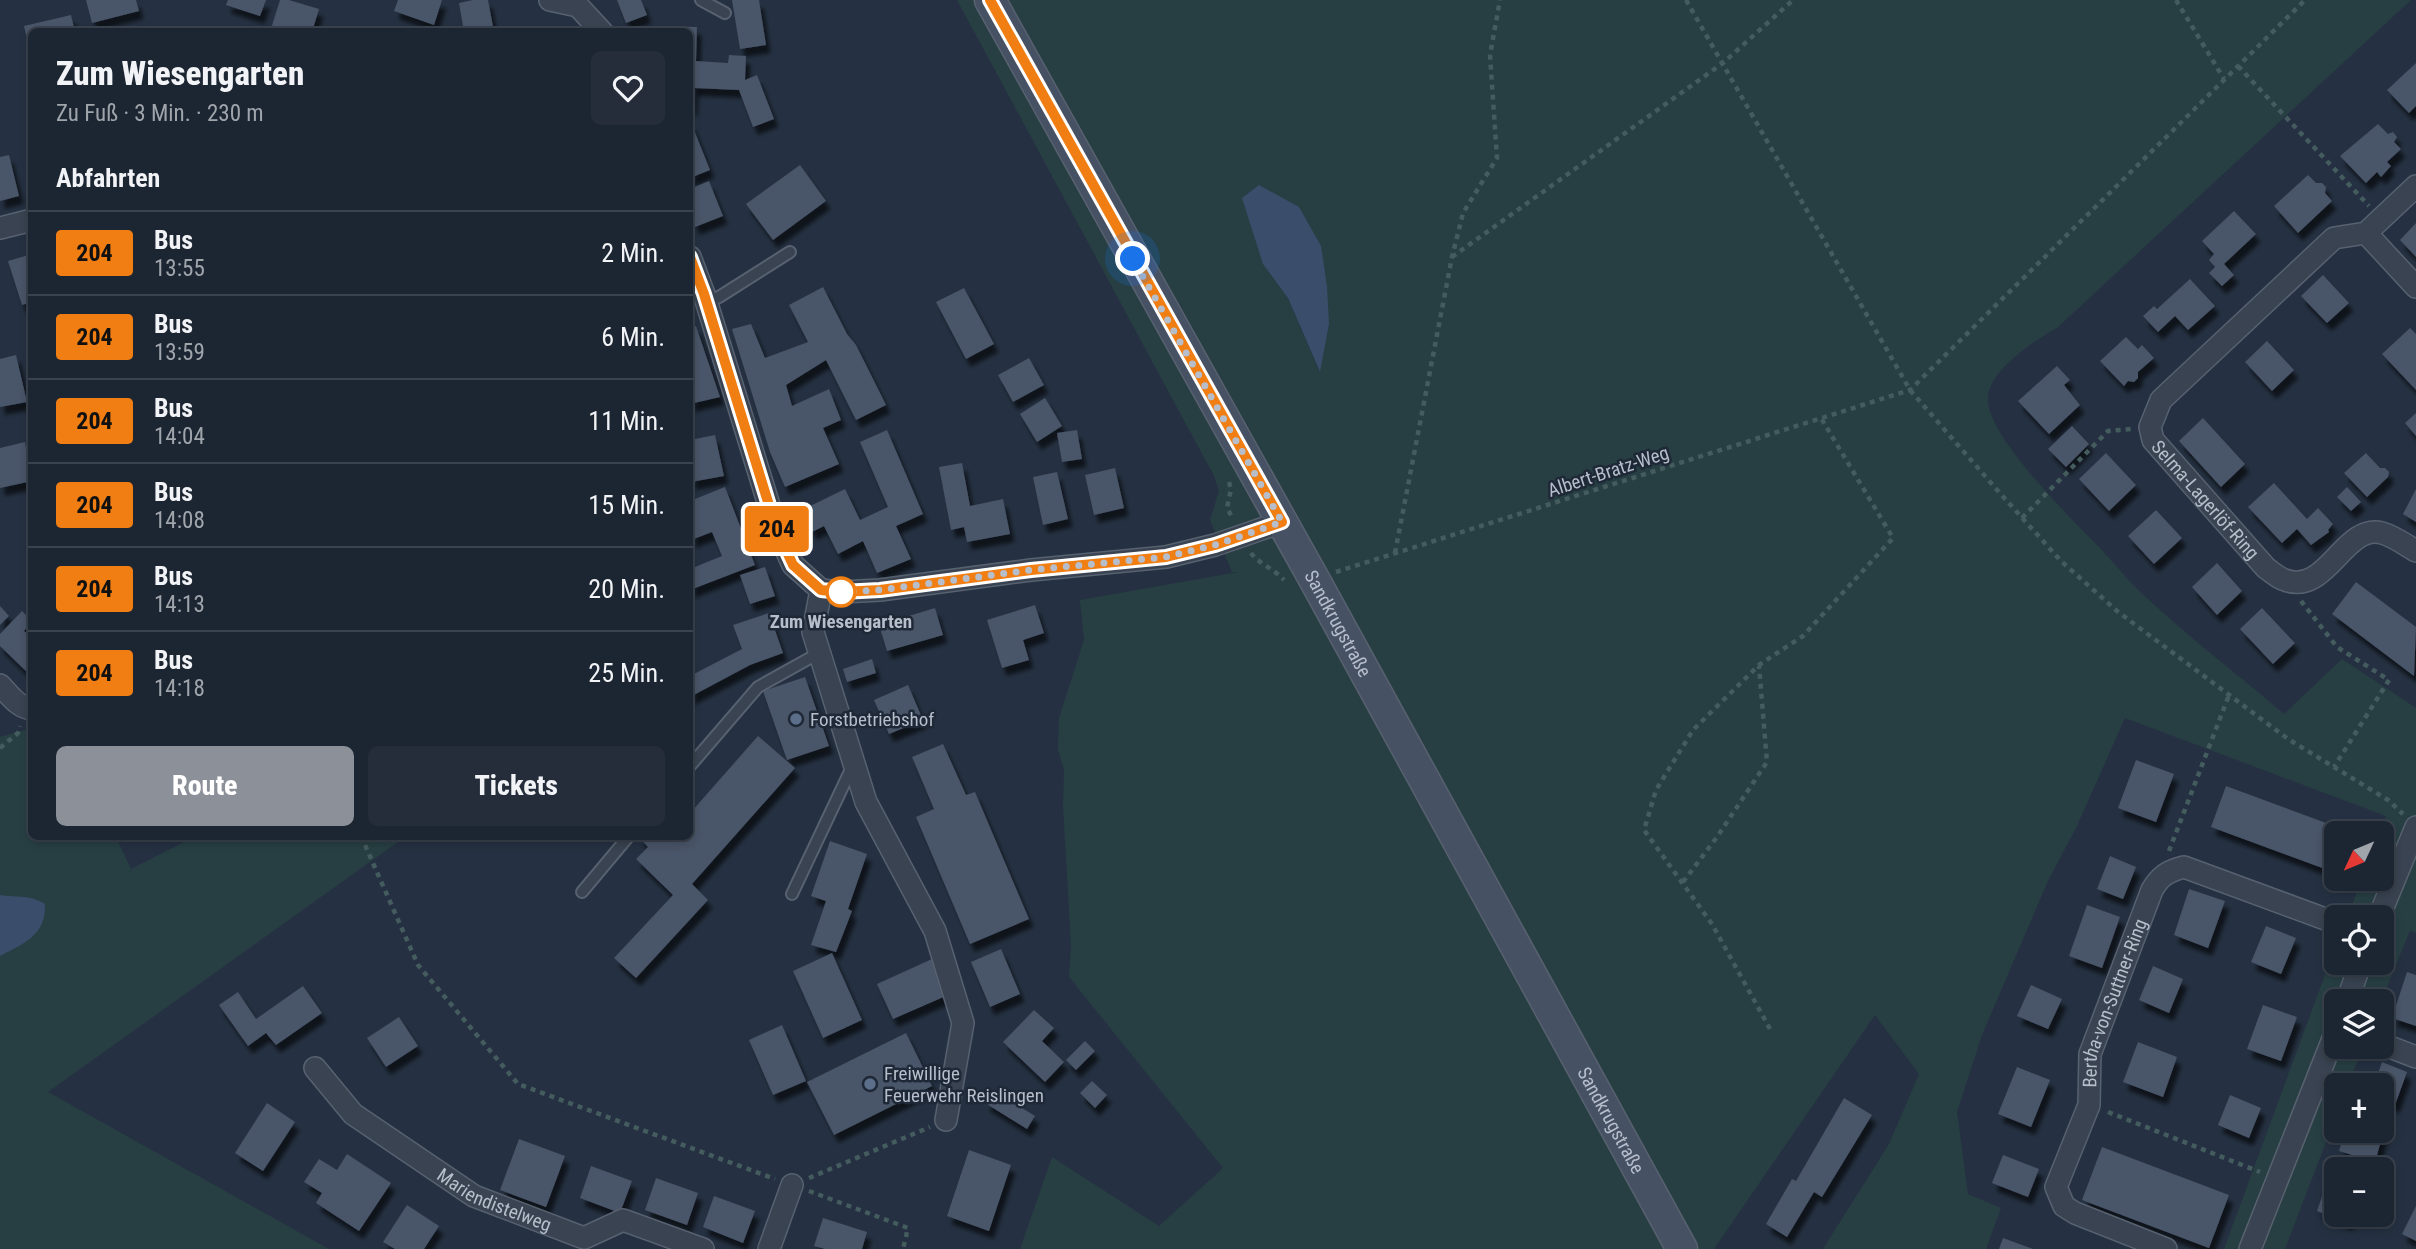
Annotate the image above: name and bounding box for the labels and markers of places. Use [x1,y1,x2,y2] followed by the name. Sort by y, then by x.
[826,577,856,607] marker: Zum Wiesengarten
[770,610,912,633] place label: Zum Wiesengarten
[810,708,934,731] place label: Forstbetriebshof
[788,711,804,727] marker: Forstbetriebshof
[884,1062,1044,1107] place label: Freiwillige Feuerwehr Reislingen
[862,1076,878,1092] marker: Freiwillige Feuerwehr Reislingen

